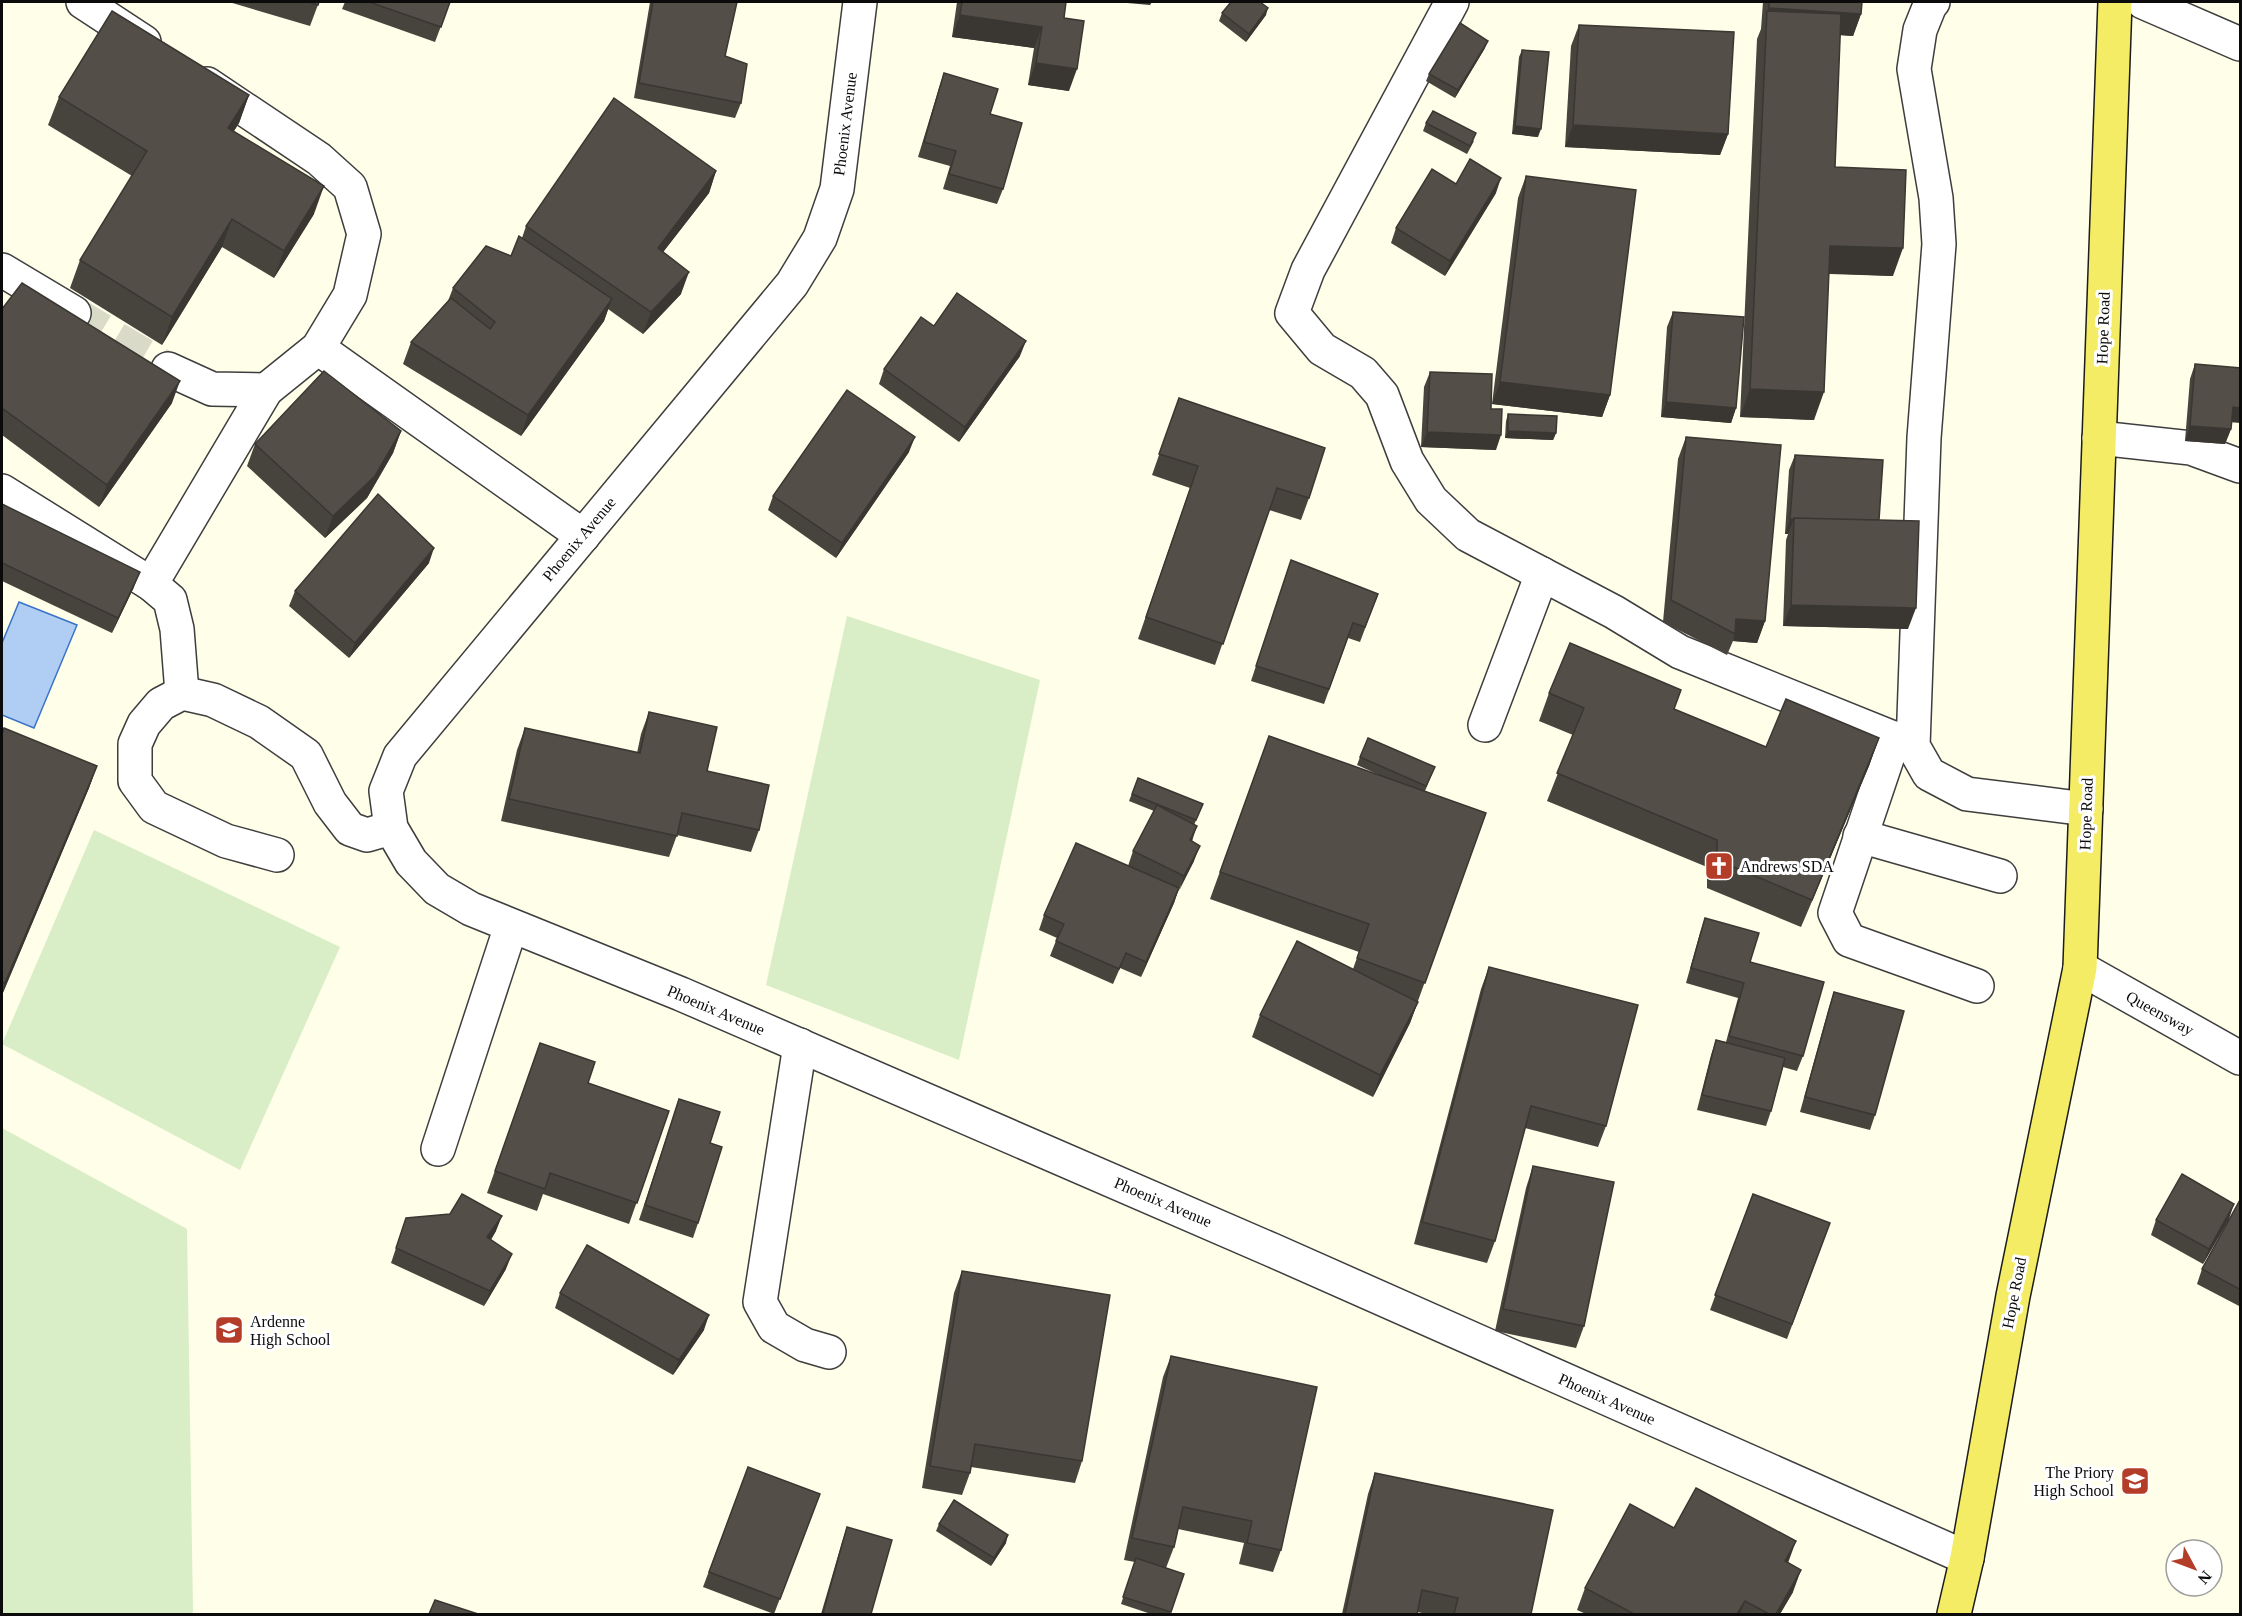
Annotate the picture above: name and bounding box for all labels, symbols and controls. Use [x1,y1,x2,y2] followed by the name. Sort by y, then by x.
[830,71,860,177] street label: Phoenix Avenue
[2093,292,2114,365] street label: Hope Road
[539,494,619,584] street label: Phoenix Avenue
[2076,778,2097,851] street label: Hope Road
[1703,850,1735,882] church icon: Andrews SDA
[1740,858,1834,875] place label: Andrews SDA
[665,982,767,1038] street label: Phoenix Avenue
[2123,987,2197,1039] street label: Queensway
[1112,1174,1214,1230] street label: Phoenix Avenue
[1999,1256,2030,1330] street label: Hope Road
[250,1313,331,1349] place label: Ardenne High School
[213,1314,245,1346] school or university icon: Ardenne High School
[1556,1370,1658,1428] street label: Phoenix Avenue
[2034,1464,2115,1500] place label: The Priory High School
[2119,1465,2151,1497] school or university icon: The Priory High School
[2164,1538,2224,1598] north arrow
[2194,1568,2215,1588] text: N

